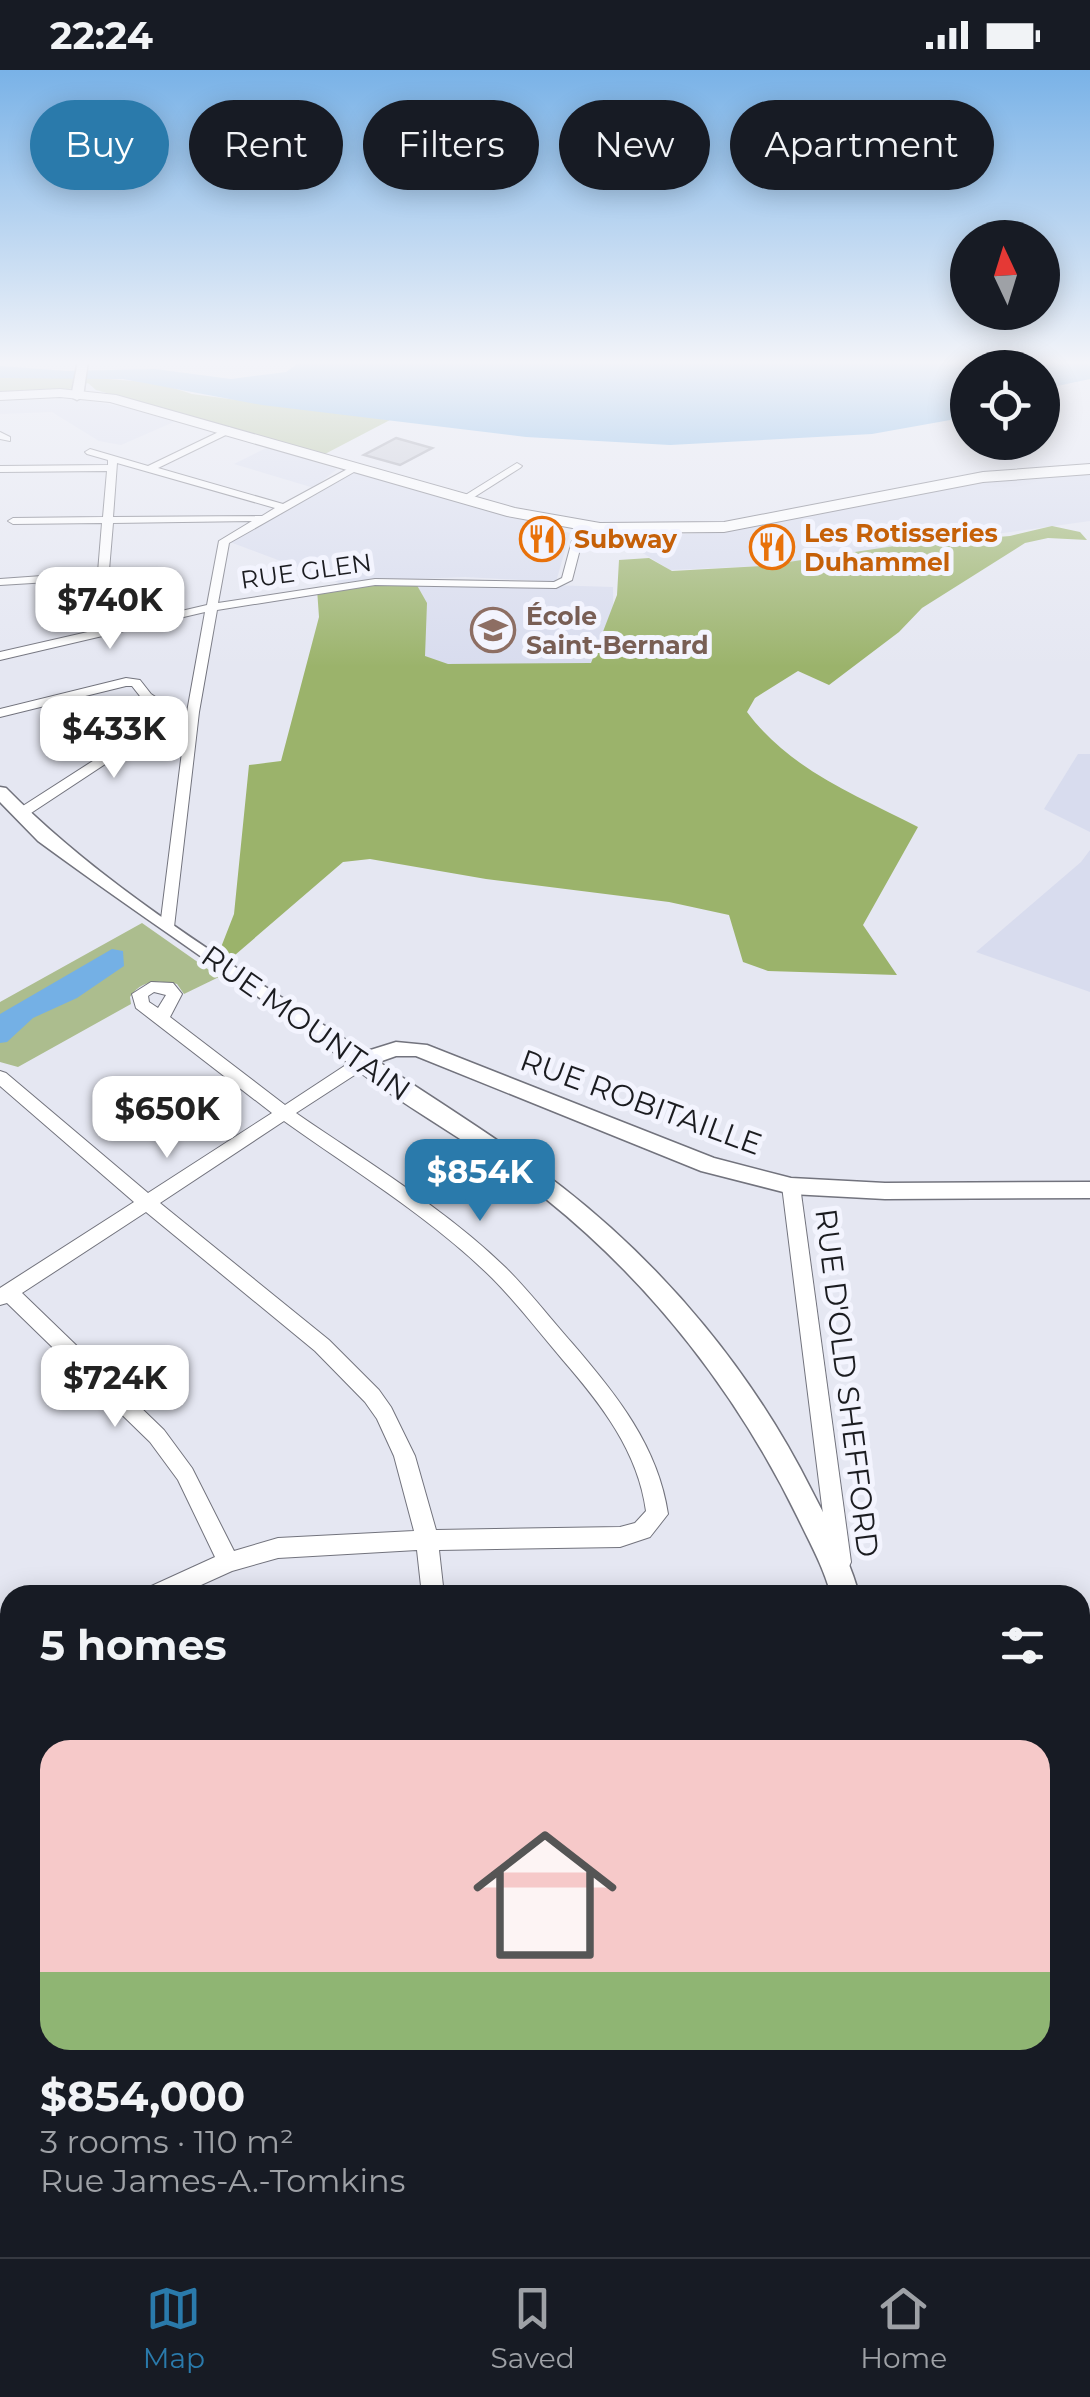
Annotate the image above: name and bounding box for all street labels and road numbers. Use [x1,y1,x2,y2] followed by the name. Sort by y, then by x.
[238,547,374,595] street label: RUE GLEN
[194,937,418,1109] street label: RUE MOUNTAIN
[515,1041,767,1163] street label: RUE ROBITAILLE
[807,1207,887,1559] street label: RUE D'OLD SHEFFORD

